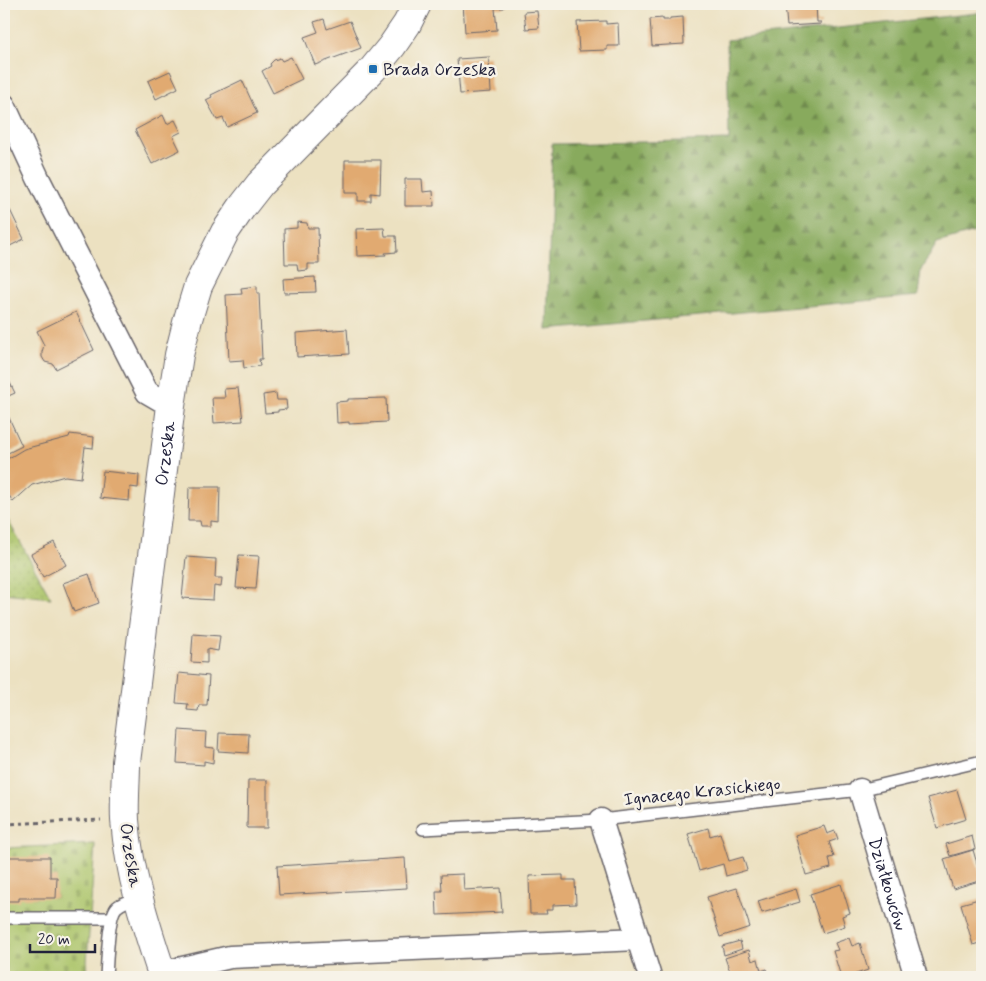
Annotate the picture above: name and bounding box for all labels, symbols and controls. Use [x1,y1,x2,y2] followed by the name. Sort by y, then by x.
[383,58,496,82] place label: Brada Orzeska
[367,63,379,75] marker: Brada Orzeska
[150,420,182,487] street label: Orzeska
[623,772,782,812] street label: Ignacego Krasickiego
[113,821,147,889] street label: Orzeska
[862,835,912,934] street label: Działkowców
[30,921,95,953] scale bar
[38,930,70,950] text: 20 m

